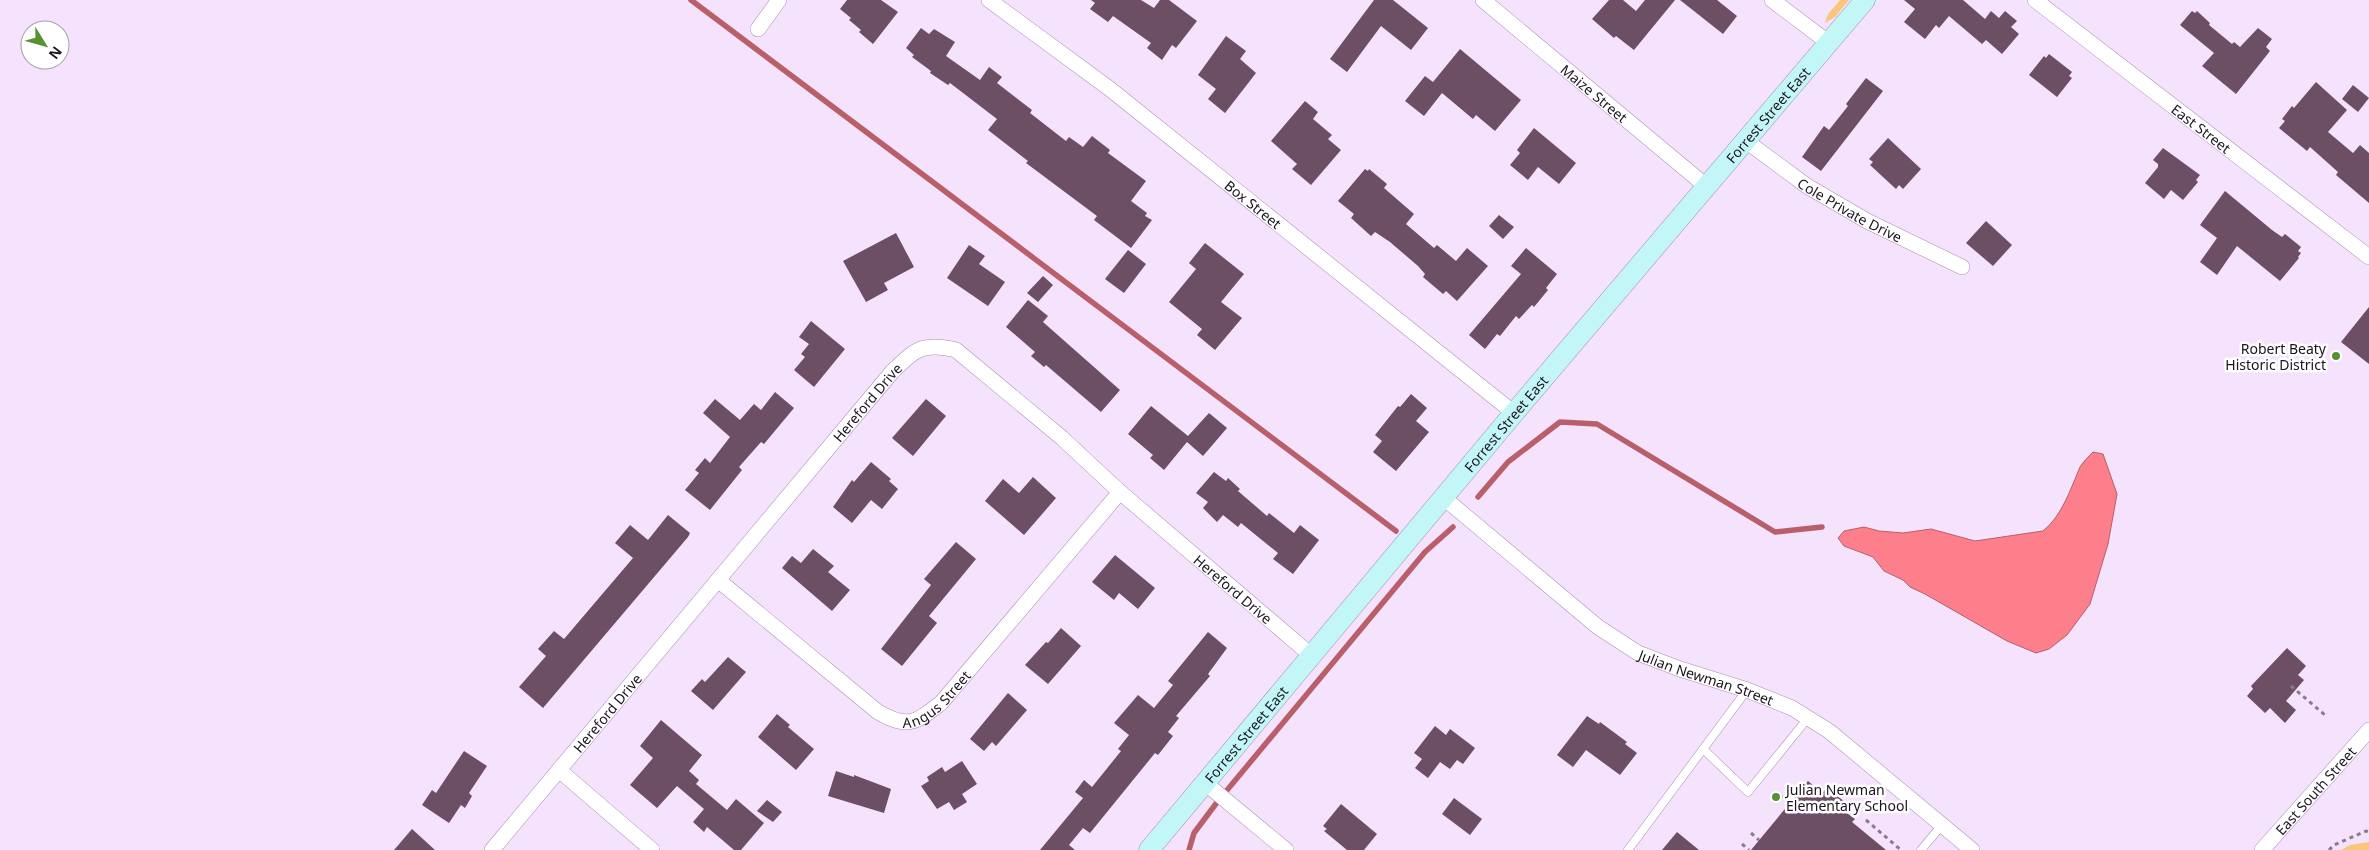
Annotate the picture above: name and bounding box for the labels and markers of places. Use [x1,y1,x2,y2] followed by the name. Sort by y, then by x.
[2225,339,2327,374] place label: Robert Beaty Historic District
[2330,350,2342,362] marker: Robert Beaty Historic District
[1784,780,1908,815] place label: Julian Newman Elementary School
[1770,791,1782,803] marker: Julian Newman Elementary School

